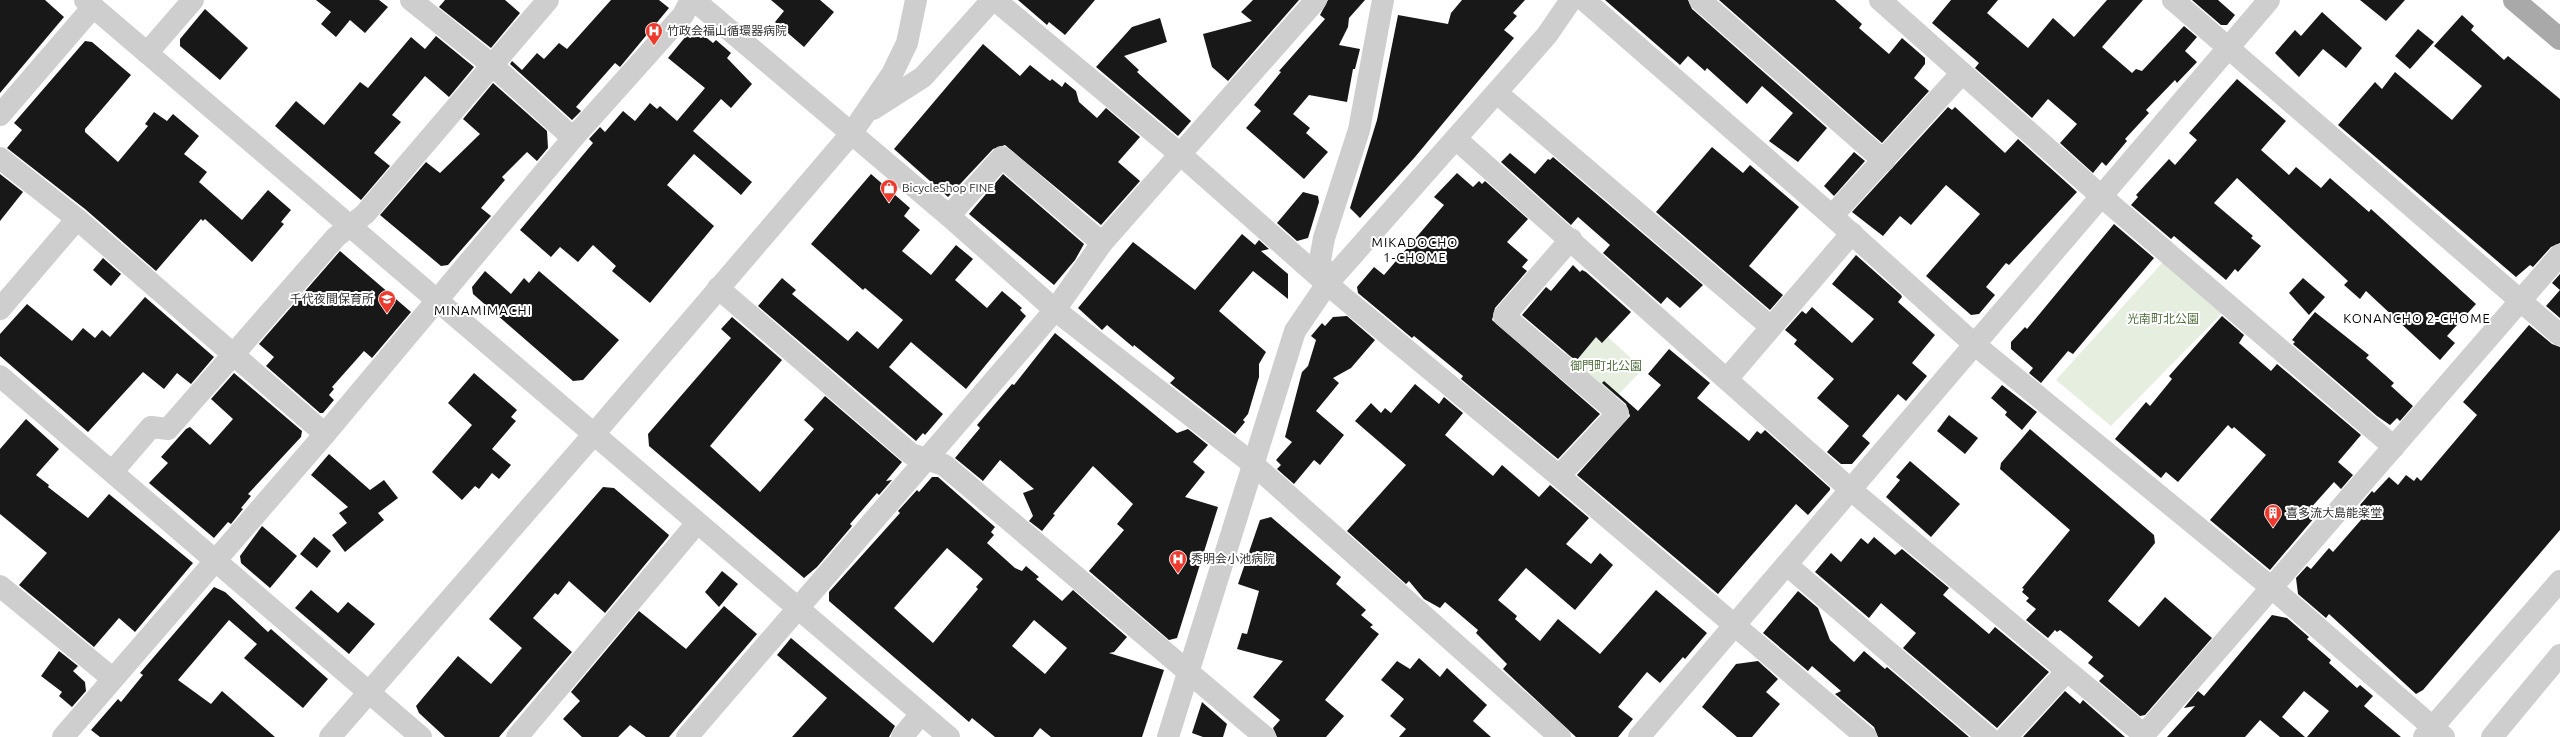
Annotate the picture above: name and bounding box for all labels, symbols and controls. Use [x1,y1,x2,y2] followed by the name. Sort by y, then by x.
[644,21,664,46] hospital icon: 竹政会福山循環器病院
[667,24,787,37] place label: 竹政会福山循環器病院
[879,178,899,203] shop icon: BicycleShop FINE
[902,181,994,194] place label: BicycleShop FINE
[1372,235,1458,264] district label: MIKADOCHO 1-CHOME
[377,289,397,314] school or university icon: 千代夜間保育所
[290,292,374,305] place label: 千代夜間保育所
[434,303,532,317] district label: MINAMIMACHI
[2343,311,2491,325] district label: KONANCHO 2-CHOME
[2127,312,2199,325] park label: 光南町北公園
[1570,359,1642,372] park label: 御門町北公園
[2263,503,2283,528] building icon: 喜多流大島能楽堂
[2286,506,2382,519] place label: 喜多流大島能楽堂
[1168,549,1188,574] hospital icon: 秀明会小池病院
[1191,552,1275,565] place label: 秀明会小池病院

